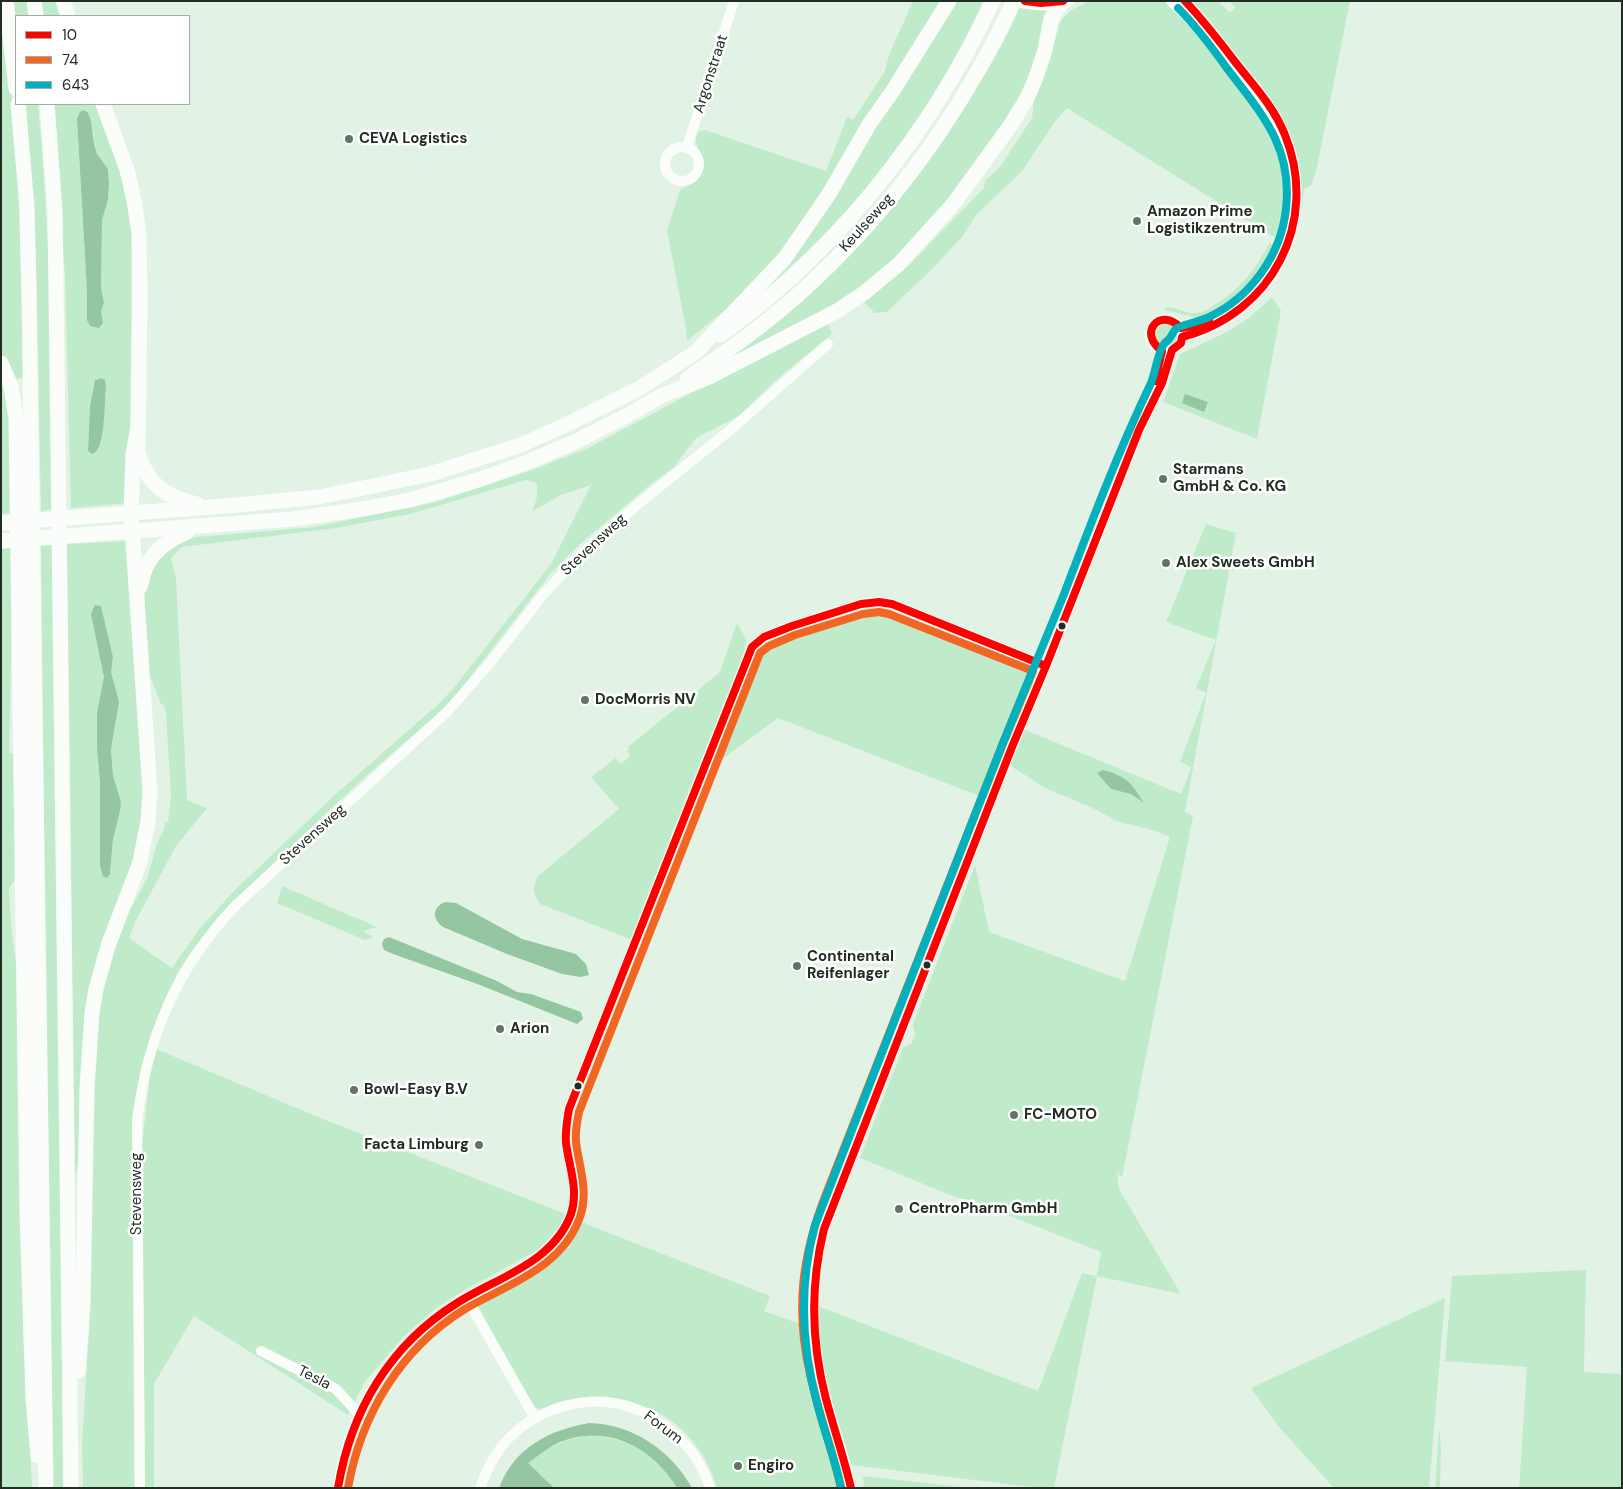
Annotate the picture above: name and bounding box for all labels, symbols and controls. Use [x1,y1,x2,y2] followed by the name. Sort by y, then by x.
[15,15,190,105] legend
[62,25,77,45] text: 10
[690,32,732,116] street label: Argonstraat
[62,50,78,70] text: 74
[62,75,89,95] text: 643
[359,130,467,148] place label: CEVA Logistics
[343,133,355,145] marker: CEVA Logistics
[836,190,898,256] street label: Keulseweg
[1147,203,1265,238] place label: Amazon Prime Logistikzentrum
[1131,215,1143,227] marker: Amazon Prime Logistikzentrum
[1173,461,1286,496] place label: Starmans GmbH & Co. KG
[1157,473,1169,485] marker: Starmans GmbH & Co. KG
[558,510,630,580] street label: Stevensweg
[1176,554,1315,572] place label: Alex Sweets GmbH
[1160,557,1172,569] marker: Alex Sweets GmbH
[1057,621,1067,631] unlabelled marker
[595,691,696,709] place label: DocMorris NV
[579,694,591,706] marker: DocMorris NV
[276,801,350,869] street label: Stevensweg
[807,948,894,983] place label: Continental Reifenlager
[791,960,803,972] marker: Continental Reifenlager
[922,960,932,970] unlabelled marker
[510,1020,549,1038] place label: Arion
[494,1023,506,1035] marker: Arion
[364,1081,468,1099] place label: Bowl-Easy B.V
[573,1081,583,1091] unlabelled marker
[348,1084,360,1096] marker: Bowl-Easy B.V
[1024,1106,1097,1124] place label: FC-MOTO
[1008,1109,1020,1121] marker: FC-MOTO
[364,1136,469,1154] place label: Facta Limburg
[473,1139,485,1151] marker: Facta Limburg
[128,1153,146,1235] street label: Stevensweg
[909,1200,1057,1218] place label: CentroPharm GmbH
[893,1203,905,1215] marker: CentroPharm GmbH
[294,1362,334,1394] street label: Tesla
[640,1408,686,1448] street label: Forum
[748,1457,794,1475] place label: Engiro
[732,1460,744,1472] marker: Engiro

